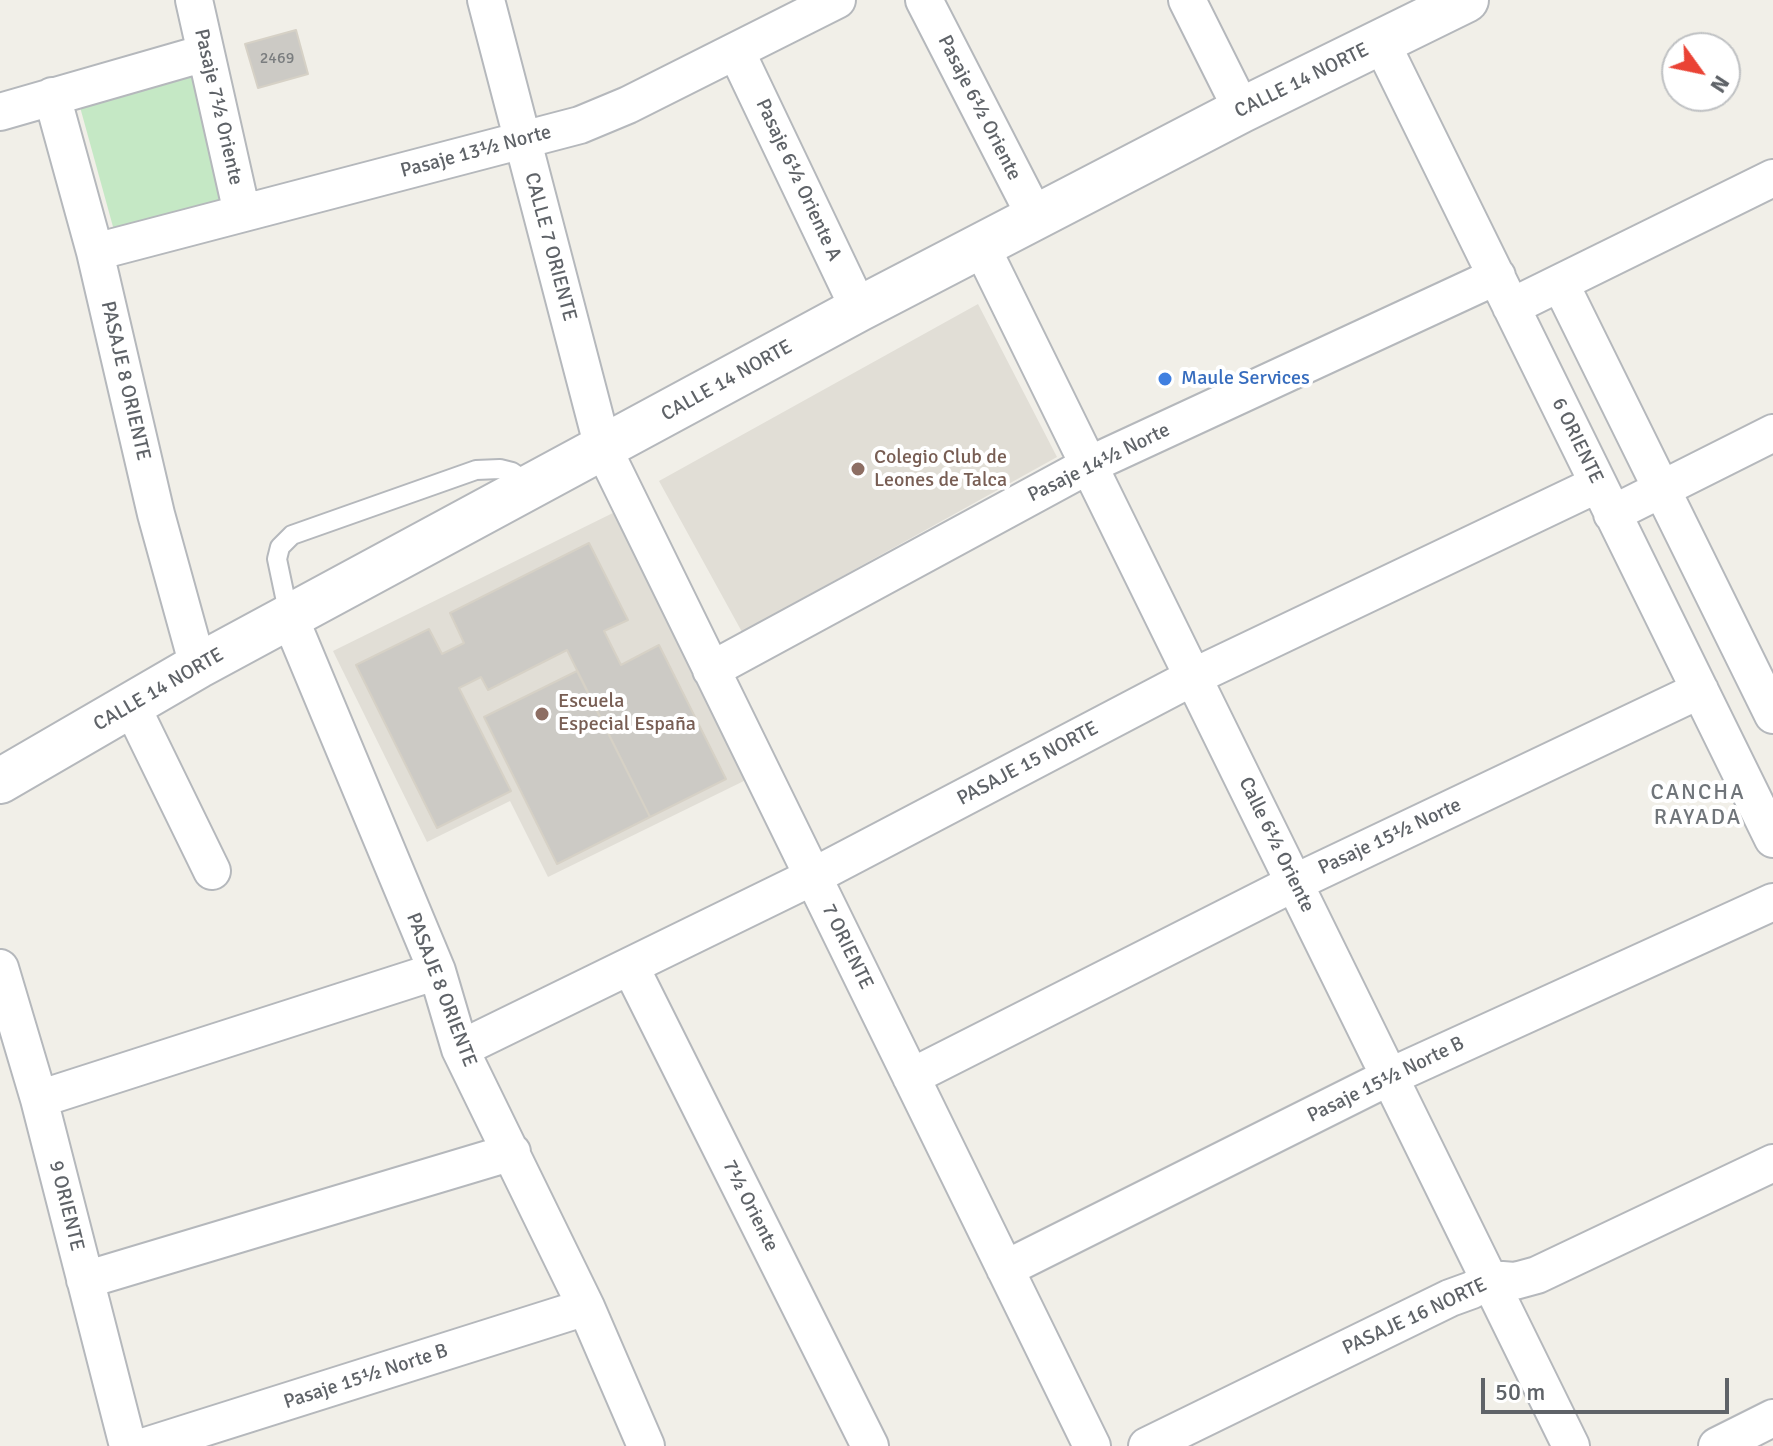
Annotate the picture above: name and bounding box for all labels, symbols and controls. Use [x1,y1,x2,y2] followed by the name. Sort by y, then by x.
[188,27,248,187] street label: Pasaje 7½ Oriente
[932,32,1026,184] street label: Pasaje 6½ Oriente
[1661,32,1741,112] north arrow
[1231,38,1373,124] street label: CALLE 14 NORTE
[260,49,294,69] house number: 2469
[1704,70,1735,98] text: N
[750,95,846,265] street label: Pasaje 6½ Oriente A
[398,120,554,184] street label: Pasaje 13½ Norte
[519,170,581,324] street label: CALLE 7 ORIENTE
[95,299,155,463] street label: PASAJE 8 ORIENTE
[657,335,797,427] street label: CALLE 14 NORTE
[1181,367,1310,391] place label: Maule Services
[1156,370,1174,388] marker: Maule Services
[1546,394,1608,488] street label: 6 ORIENTE
[1024,418,1174,508] street label: Pasaje 14½ Norte
[874,446,1007,493] place label: Colegio Club de Leones de Talca
[849,460,867,478] marker: Colegio Club de Leones de Talca
[90,643,228,737] street label: CALLE 14 NORTE
[558,690,696,737] place label: Escuela Especial España
[533,705,551,723] marker: Escuela Especial España
[953,717,1103,811] street label: PASAJE 15 NORTE
[1233,774,1319,916] street label: Calle 6½ Oriente
[1650,780,1746,832] district label: CANCHA RAYADA
[1315,793,1465,881] street label: Pasaje 15½ Norte
[816,900,878,994] street label: 7 ORIENTE
[401,910,481,1070] street label: PASAJE 8 ORIENTE
[1304,1032,1468,1128] street label: Pasaje 15½ Norte B
[717,1156,783,1256] street label: 7½ Oriente
[43,1158,89,1254] street label: 9 ORIENTE
[1339,1273,1491,1361] street label: PASAJE 16 NORTE
[281,1339,451,1415] street label: Pasaje 15½ Norte B
[1485,1362,1733,1412] scale bar
[1495,1377,1545,1407] text: 50 m

